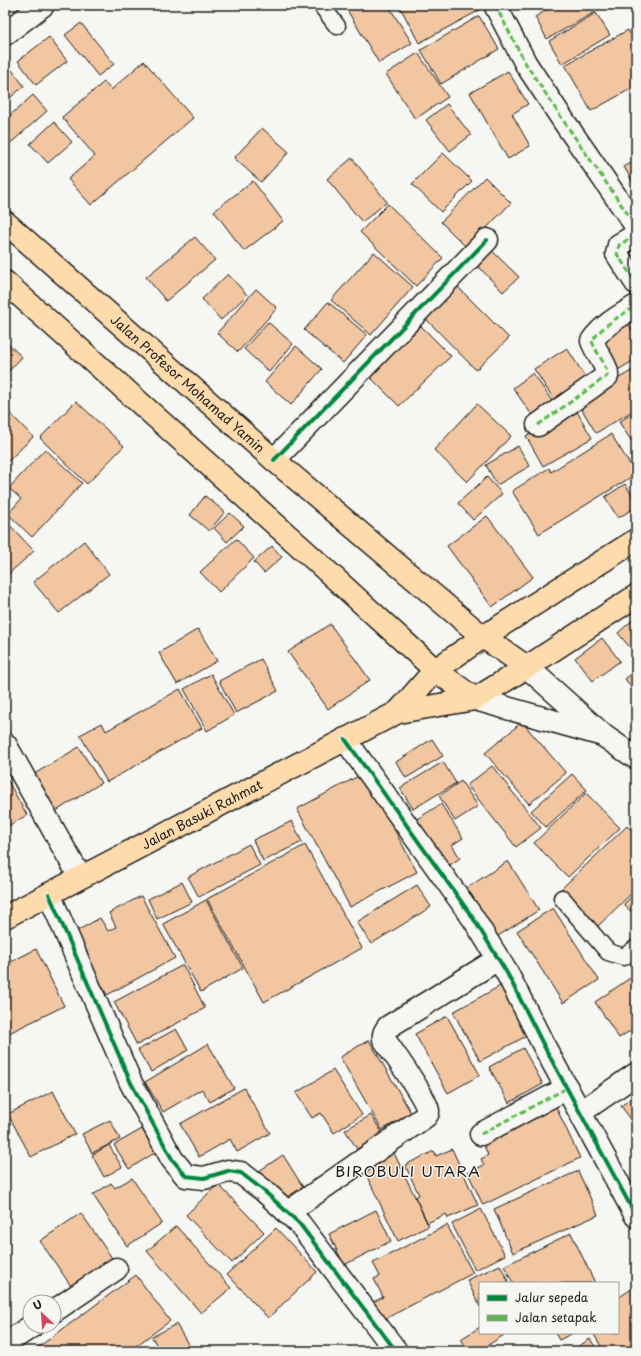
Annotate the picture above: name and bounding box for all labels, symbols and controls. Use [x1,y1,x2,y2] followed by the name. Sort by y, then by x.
[107,310,269,457] street label: Jalan Profesor Mohamad Yamin
[138,774,266,853] street label: Jalan Basuki Rahmat
[335,1159,481,1182] district label: BIROBULI UTARA
[479,1282,619,1334] legend
[515,1288,589,1306] text: Jalur sepeda
[22,1294,62,1334] north arrow
[30,1295,45,1314] text: U
[515,1308,597,1326] text: Jalan setapak

